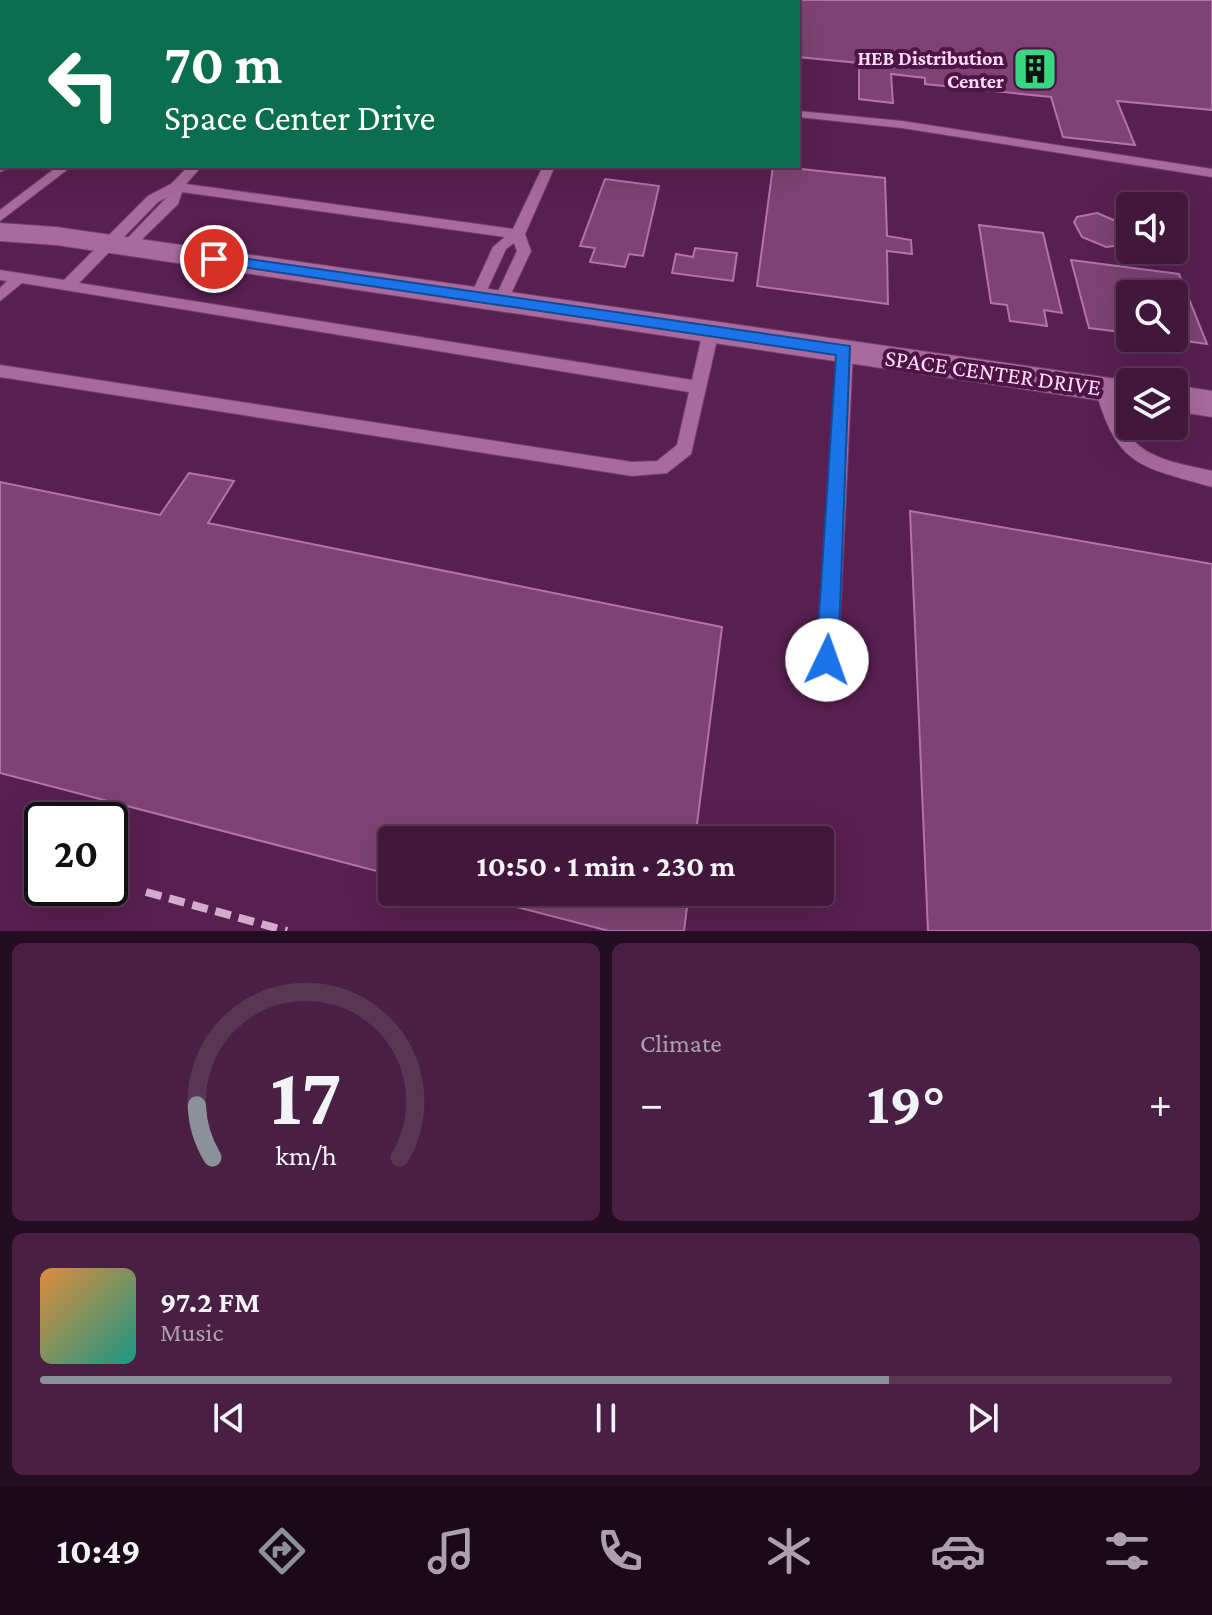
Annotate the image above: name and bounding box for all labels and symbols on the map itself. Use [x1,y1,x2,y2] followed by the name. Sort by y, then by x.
[1011,45,1059,93] building icon: HEB Distribution Center
[857,47,1005,92] place label: HEB Distribution Center
[180,225,248,293] pin
[883,343,1103,401] street label: SPACE CENTER DRIVE
[785,618,869,702] position arrow
[24,802,128,906] speed limit sign: 20

